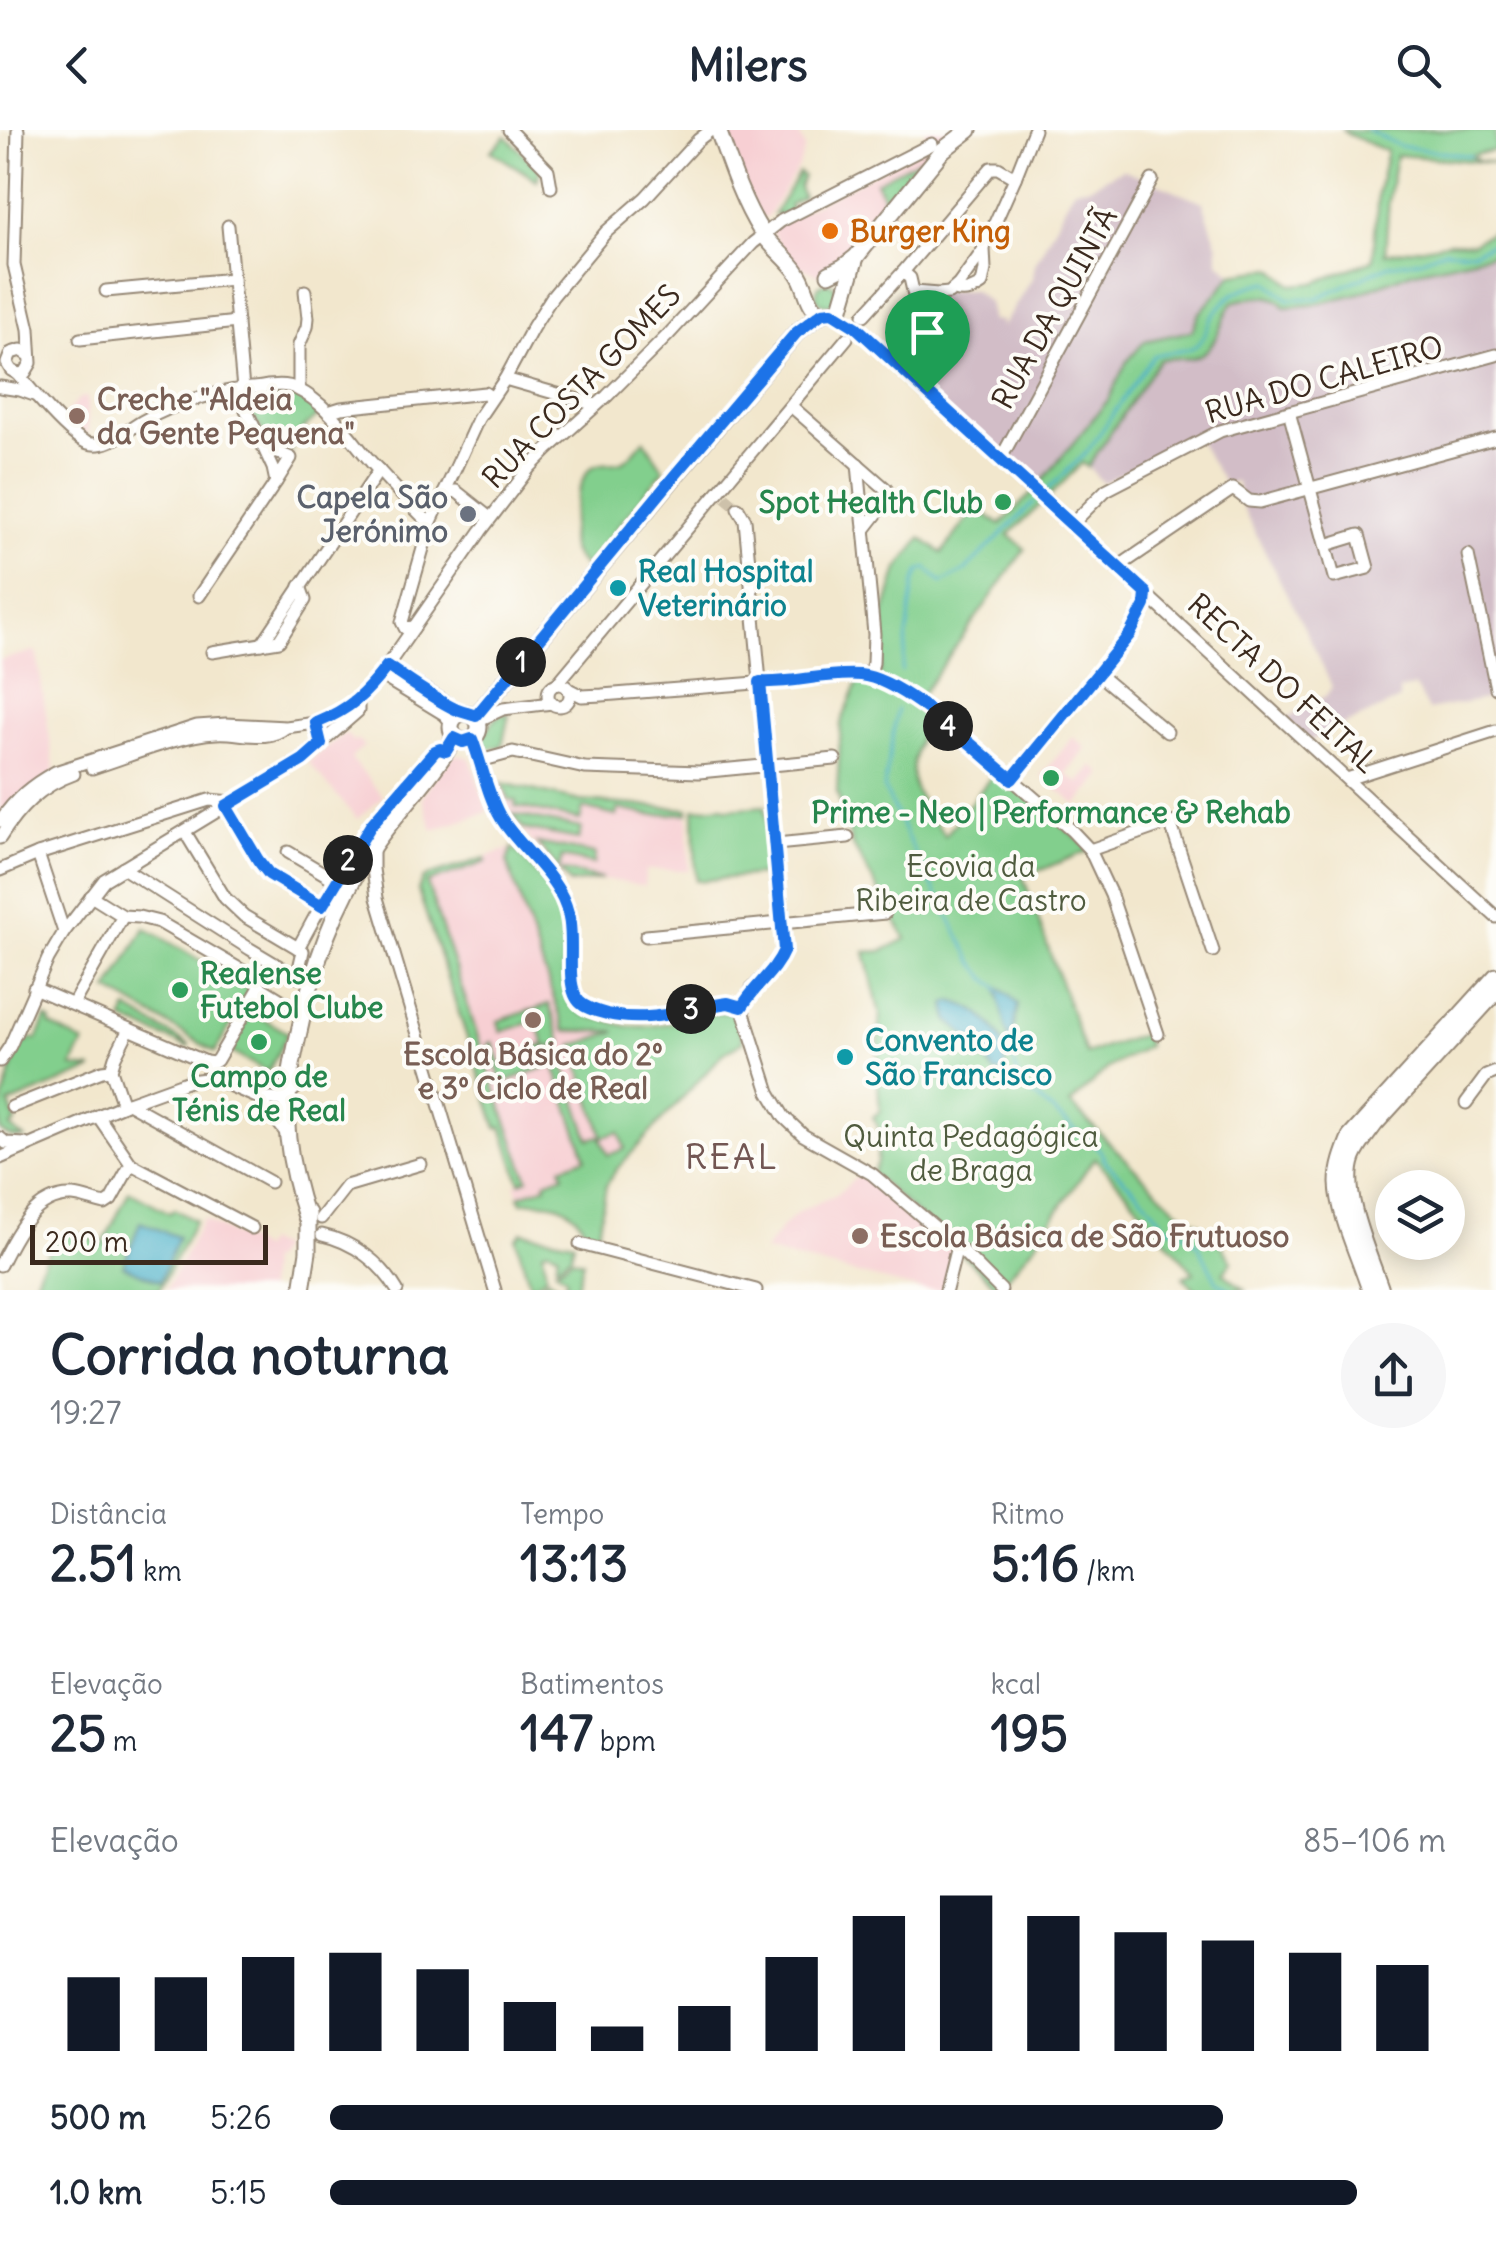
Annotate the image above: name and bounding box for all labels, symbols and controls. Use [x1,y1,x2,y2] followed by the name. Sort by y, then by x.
[688,37,808,93] text: Milers
[50,38,105,93] icon: back
[1391,38,1446,93] icon: search
[983,201,1125,415] street label: RUA DA QUINTÃ
[850,212,1011,250] place label: Burger King
[819,220,841,242] marker: Burger King
[474,276,688,496] street label: RUA COSTA GOMES
[885,290,970,393] pin
[900,305,955,360] icon: arrive
[1201,327,1447,431] street label: RUA DO CALEIRO
[97,380,355,452] place label: Creche "Aldeia da Gente Pequena"
[66,405,88,427] marker: Creche "Aldeia da Gente Pequena"
[297,478,448,550] place label: Capela São Jerónimo
[759,483,983,521] place label: Spot Health Club
[992,491,1014,513] marker: Spot Health Club
[457,503,479,525] marker: Capela São Jerónimo
[638,552,813,624] place label: Real Hospital Veterinário
[607,577,629,599] marker: Real Hospital Veterinário
[1180,585,1386,781] street label: RECTA DO FEITAL
[496,637,546,687] pin: 1
[515,644,527,680] text: 1
[923,701,973,751] pin: 4
[940,708,956,744] text: 4
[1040,767,1062,789] marker: Prime - Neo | Performance & Rehab
[811,793,1291,832] place label: Prime - Neo | Performance & Rehab
[323,835,373,885] pin: 2
[340,842,356,878] text: 2
[855,847,1087,919] park label: Ecovia da Ribeira de Castro
[200,954,383,1026] place label: Realense Futebol Clube
[169,979,191,1001] marker: Realense Futebol Clube
[666,984,716,1034] pin: 3
[683,991,699,1027] text: 3
[522,1009,544,1031] marker: Escola Básica do 2º e 3º Ciclo de Real
[865,1021,1052,1093] place label: Convento de São Francisco
[248,1031,270,1053] marker: Campo de Ténis de Real
[403,1035,663,1107] place label: Escola Básica do 2º e 3º Ciclo de Real
[834,1046,856,1068] marker: Convento de São Francisco
[172,1057,346,1129] place label: Campo de Ténis de Real
[843,1117,1099,1189] park label: Quinta Pedagógica de Braga
[685,1134,779,1178] district label: REAL
[1375,1170,1465,1260] map controls
[1375,1170,1465,1260] button: layers
[880,1217,1289,1255] place label: Escola Básica de São Frutuoso
[30,1220,268,1264] scale bar
[45,1224,128,1260] text: 200 m
[849,1225,871,1247] marker: Escola Básica de São Frutuoso
[50,1320,449,1389] text: Corrida noturna
[1341,1323,1446,1428] button: share
[50,1392,122,1433] text: 19:27
[50,1496,167,1532] text: Distância
[520,1496,604,1532] text: Tempo
[991,1496,1064,1532] text: Ritmo
[50,1532,136,1595] text: 2.51
[520,1532,628,1595] text: 13:13
[991,1532,1079,1595] text: 5:16
[136,1553,182,1589] text: km
[1079,1553,1135,1589] text: /km
[50,1666,163,1702] text: Elevação
[520,1666,664,1702] text: Batimentos
[991,1666,1041,1702] text: kcal
[50,1702,106,1765] text: 25
[520,1702,593,1765] text: 147
[991,1702,1068,1765] text: 195
[106,1723,137,1759] text: m
[593,1723,656,1759] text: bpm
[50,1820,179,1861] text: Elevação
[1303,1820,1446,1861] text: 85–106 m
[50,2097,146,2138] text: 500 m
[210,2097,272,2138] text: 5:26
[50,2172,142,2213] text: 1.0 km
[210,2172,267,2213] text: 5:15

